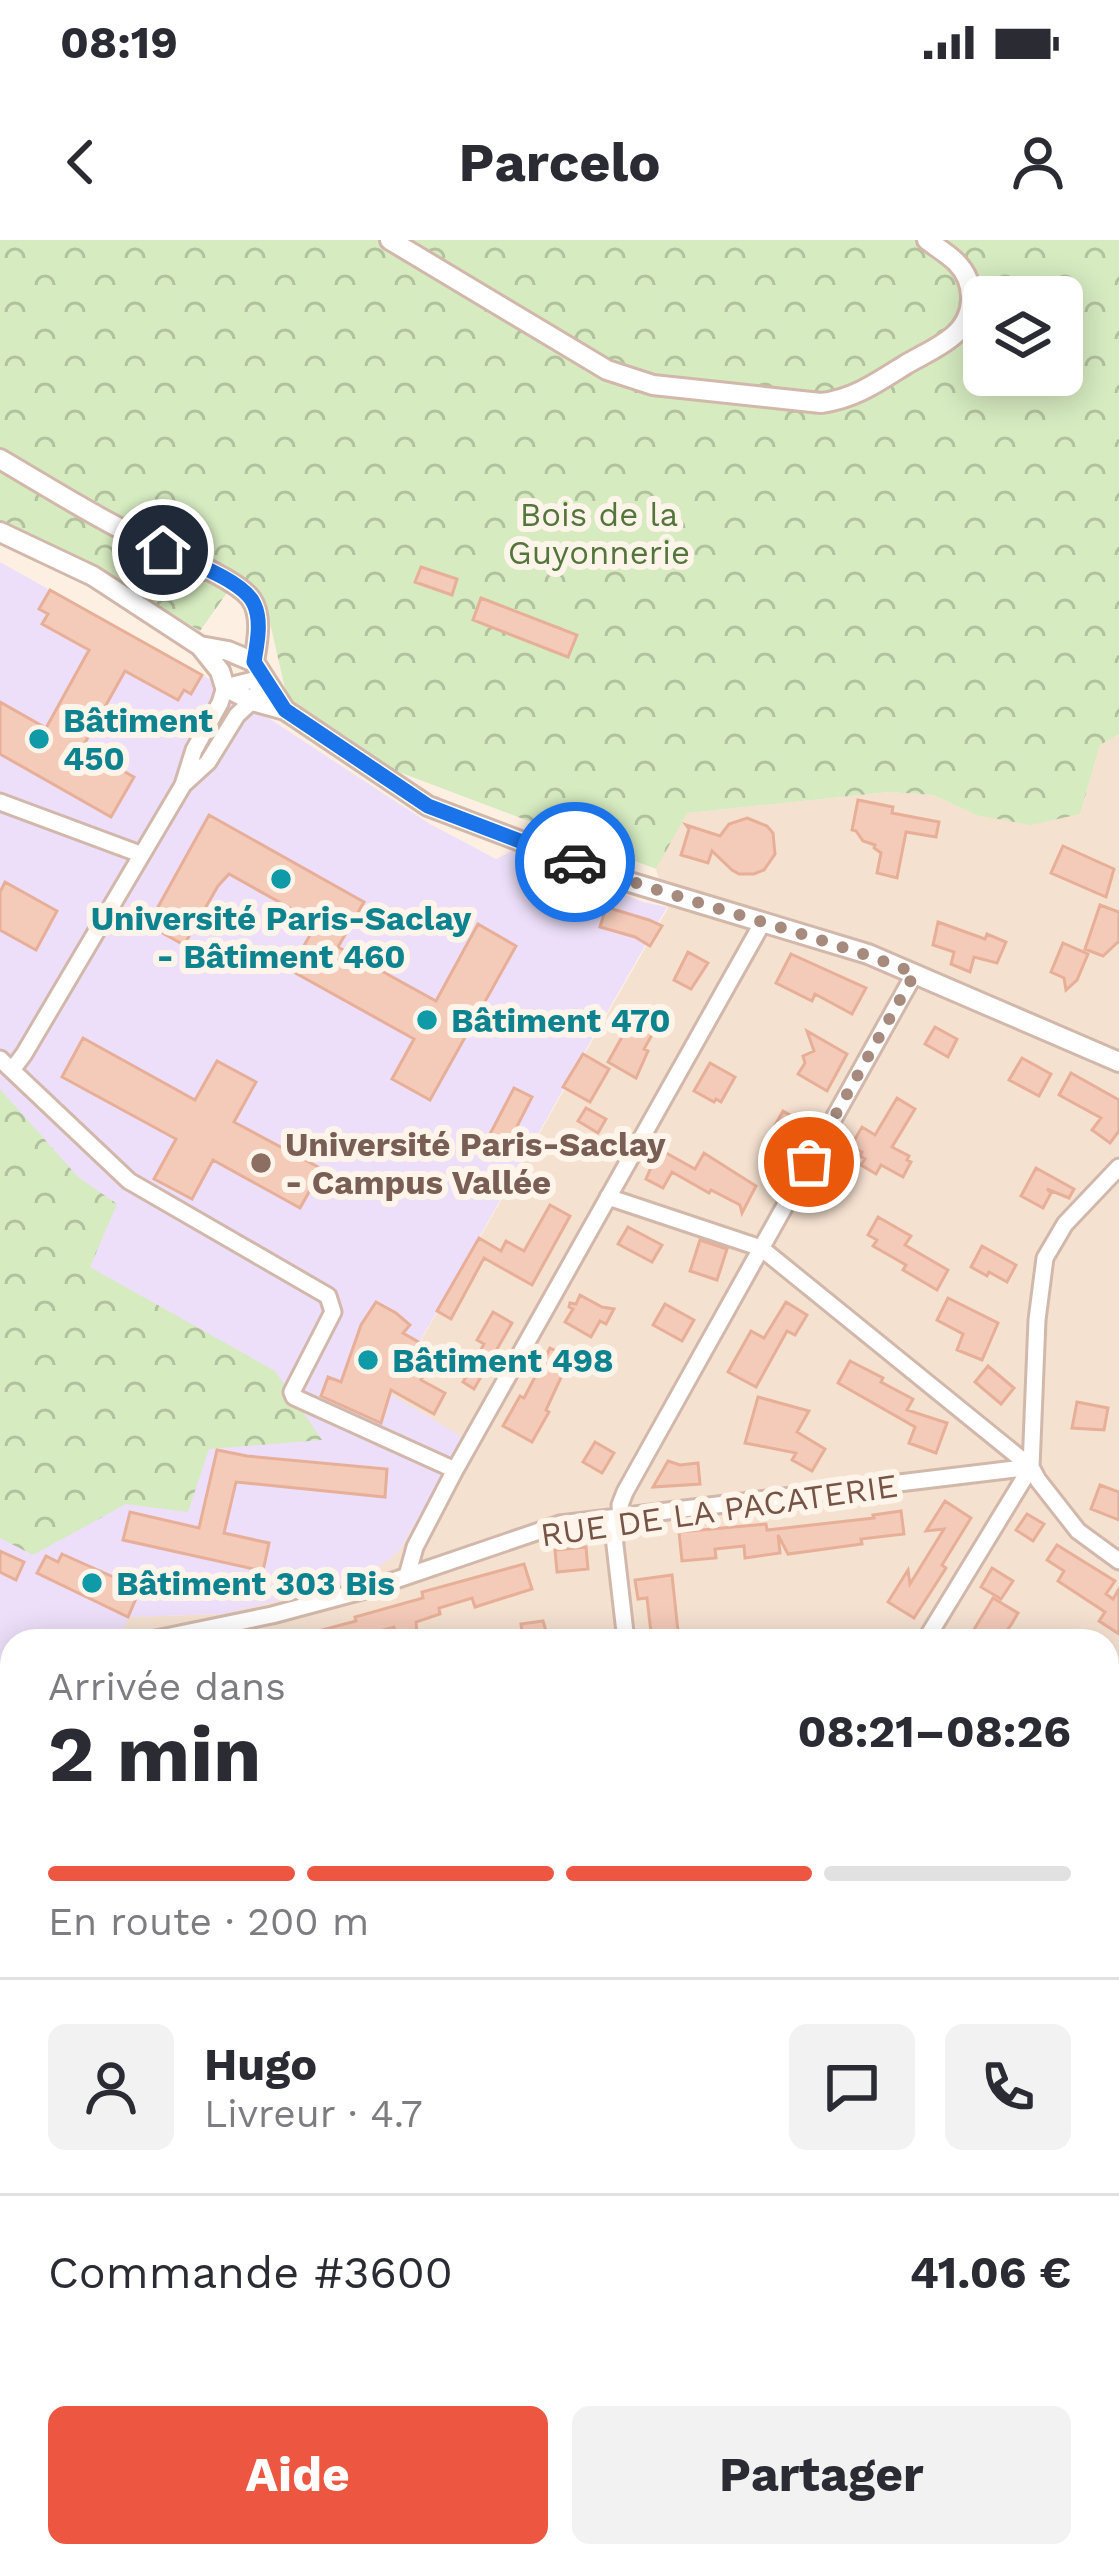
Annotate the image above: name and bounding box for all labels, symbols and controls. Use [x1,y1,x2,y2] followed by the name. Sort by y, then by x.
[60,16,178,69] text: 08:19
[48,129,114,195] icon: back
[1005,129,1071,195] icon: person
[458,131,661,194] text: Parcelo
[963,276,1083,396] map controls
[963,276,1083,396] button: layers
[508,495,690,572] park label: Bois de la Guyonnerie
[112,499,214,601] pin
[130,517,196,583] icon: home
[63,701,214,778] place label: Bâtiment 450
[26,726,52,752] marker: Bâtiment 450
[515,802,635,922] courier
[542,829,608,895] icon: car
[268,866,294,892] marker: Université Paris-Saclay - Bâtiment 460
[91,899,472,976] place label: Université Paris-Saclay - Bâtiment 460
[451,1001,671,1040] place label: Bâtiment 470
[414,1007,440,1033] marker: Bâtiment 470
[758,1111,860,1213] pin
[285,1125,666,1202] place label: Université Paris-Saclay - Campus Vallée
[776,1129,842,1195] icon: bag
[248,1150,274,1176] marker: Université Paris-Saclay - Campus Vallée
[392,1341,614,1380] place label: Bâtiment 498
[355,1347,381,1373] marker: Bâtiment 498
[538,1466,900,1554] street label: RUE DE LA PACATERIE
[116,1564,395,1603] place label: Bâtiment 303 Bis
[79,1570,105,1596] marker: Bâtiment 303 Bis
[48,1664,286,1709] text: Arrivée dans
[798,1705,1071,1758] text: 08:21–08:26
[48,1708,261,1800] text: 2 min
[48,1899,369,1944] text: En route · 200 m
[48,2024,174,2150] button: person
[789,2024,915,2150] button: chat
[945,2024,1071,2150] button: phone
[204,2038,317,2091] text: Hugo
[204,2091,423,2136] text: Livreur · 4.7
[48,2246,453,2299] text: Commande #3600
[910,2246,1071,2299] text: 41.06 €
[48,2406,548,2544] button: Aide
[572,2406,1071,2544] button: Partager

